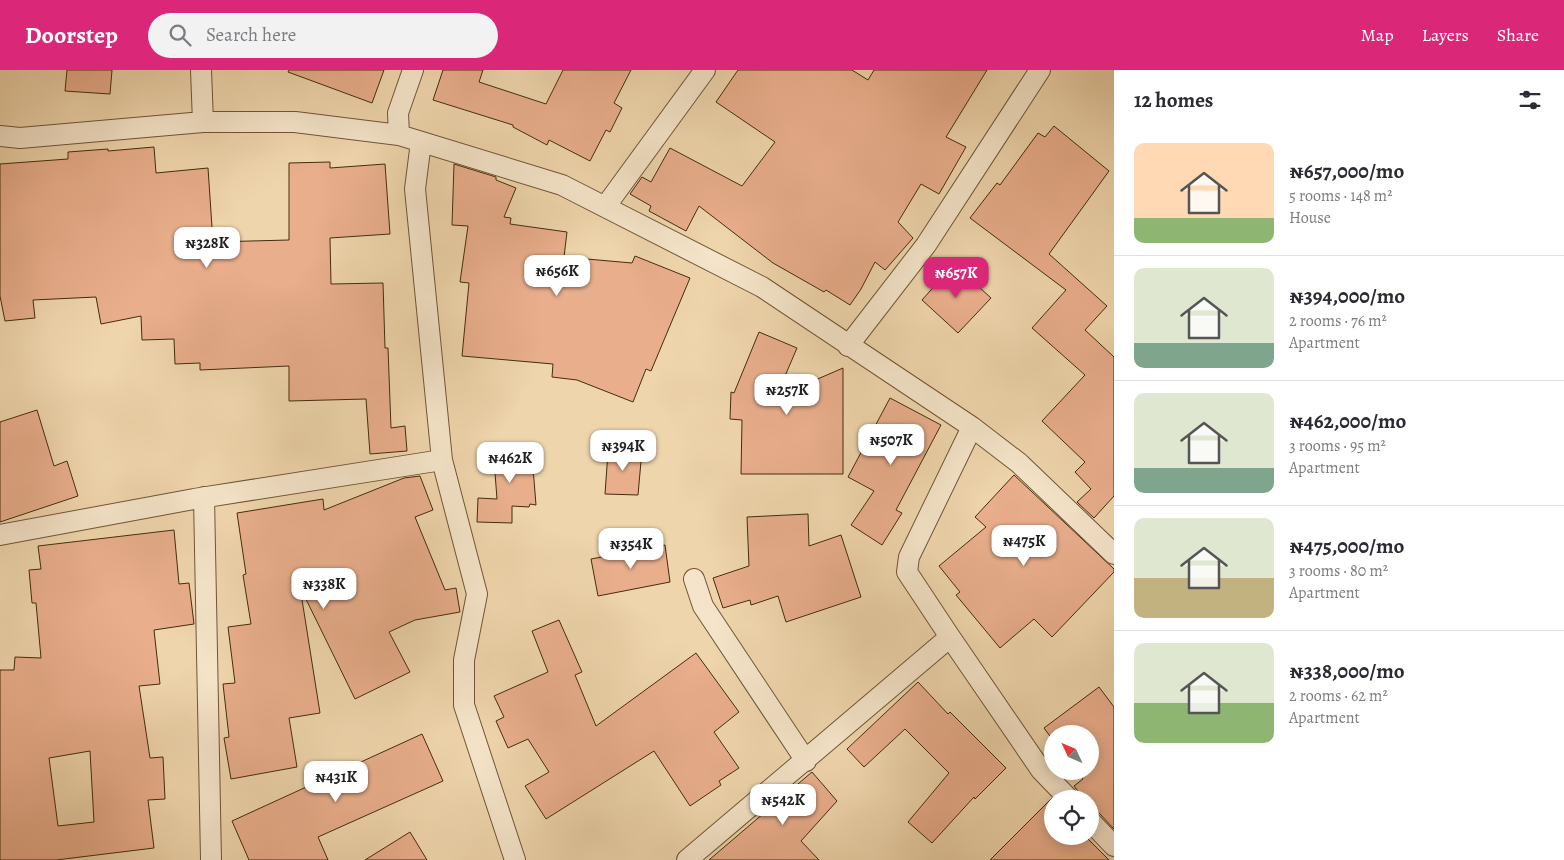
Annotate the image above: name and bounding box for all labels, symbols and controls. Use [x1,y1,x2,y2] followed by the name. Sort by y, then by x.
[148,13,498,58] search box
[25,19,118,51] text: Doorstep
[166,21,194,49] icon: search
[206,22,296,48] text: Search here
[1361,23,1394,47] text: Map
[1422,23,1469,47] text: Layers
[1497,23,1539,47] text: Share
[1134,86,1213,114] text: 12 homes
[1516,86,1544,114] icon: filters
[1289,157,1404,185] text: ₦657,000/mo
[1174,163,1234,223] icon: home
[1289,185,1392,207] text: 5 rooms · 148 m²
[1289,207,1331,229] text: House
[172,226,242,269] pin: ₦328K
[185,232,229,254] text: ₦328K
[522,254,592,297] pin: ₦656K
[921,256,991,299] pin: ₦657K
[535,260,579,282] text: ₦656K
[935,262,977,284] text: ₦657K
[1289,282,1405,310] text: ₦394,000/mo
[1174,288,1234,348] icon: home
[1289,310,1387,332] text: 2 rooms · 76 m²
[1289,332,1360,354] text: Apartment
[752,374,822,416] pin: ₦257K
[765,379,809,401] text: ₦257K
[1289,407,1406,435] text: ₦462,000/mo
[1174,413,1234,473] icon: home
[856,424,926,466] pin: ₦507K
[869,429,913,451] text: ₦507K
[588,430,658,472] pin: ₦394K
[601,435,645,457] text: ₦394K
[1289,435,1386,457] text: 3 rooms · 95 m²
[475,442,545,484] pin: ₦462K
[488,447,532,469] text: ₦462K
[1289,457,1360,479] text: Apartment
[989,524,1059,567] pin: ₦475K
[596,528,666,570] pin: ₦354K
[1003,530,1046,552] text: ₦475K
[1289,532,1404,560] text: ₦475,000/mo
[609,533,653,555] text: ₦354K
[1174,538,1234,598] icon: home
[1289,560,1388,582] text: 3 rooms · 80 m²
[289,568,359,610] pin: ₦338K
[302,573,346,595] text: ₦338K
[1289,582,1360,604] text: Apartment
[1289,657,1405,685] text: ₦338,000/mo
[1174,663,1234,723] icon: home
[1289,685,1388,707] text: 2 rooms · 62 m²
[1289,707,1360,729] text: Apartment
[1044,725,1099,780] north arrow
[1044,725,1099,845] map controls
[301,760,371,803] pin: ₦431K
[315,766,357,788] text: ₦431K
[748,784,818,826] pin: ₦542K
[761,789,805,811] text: ₦542K
[1044,790,1099,845] button: locate

